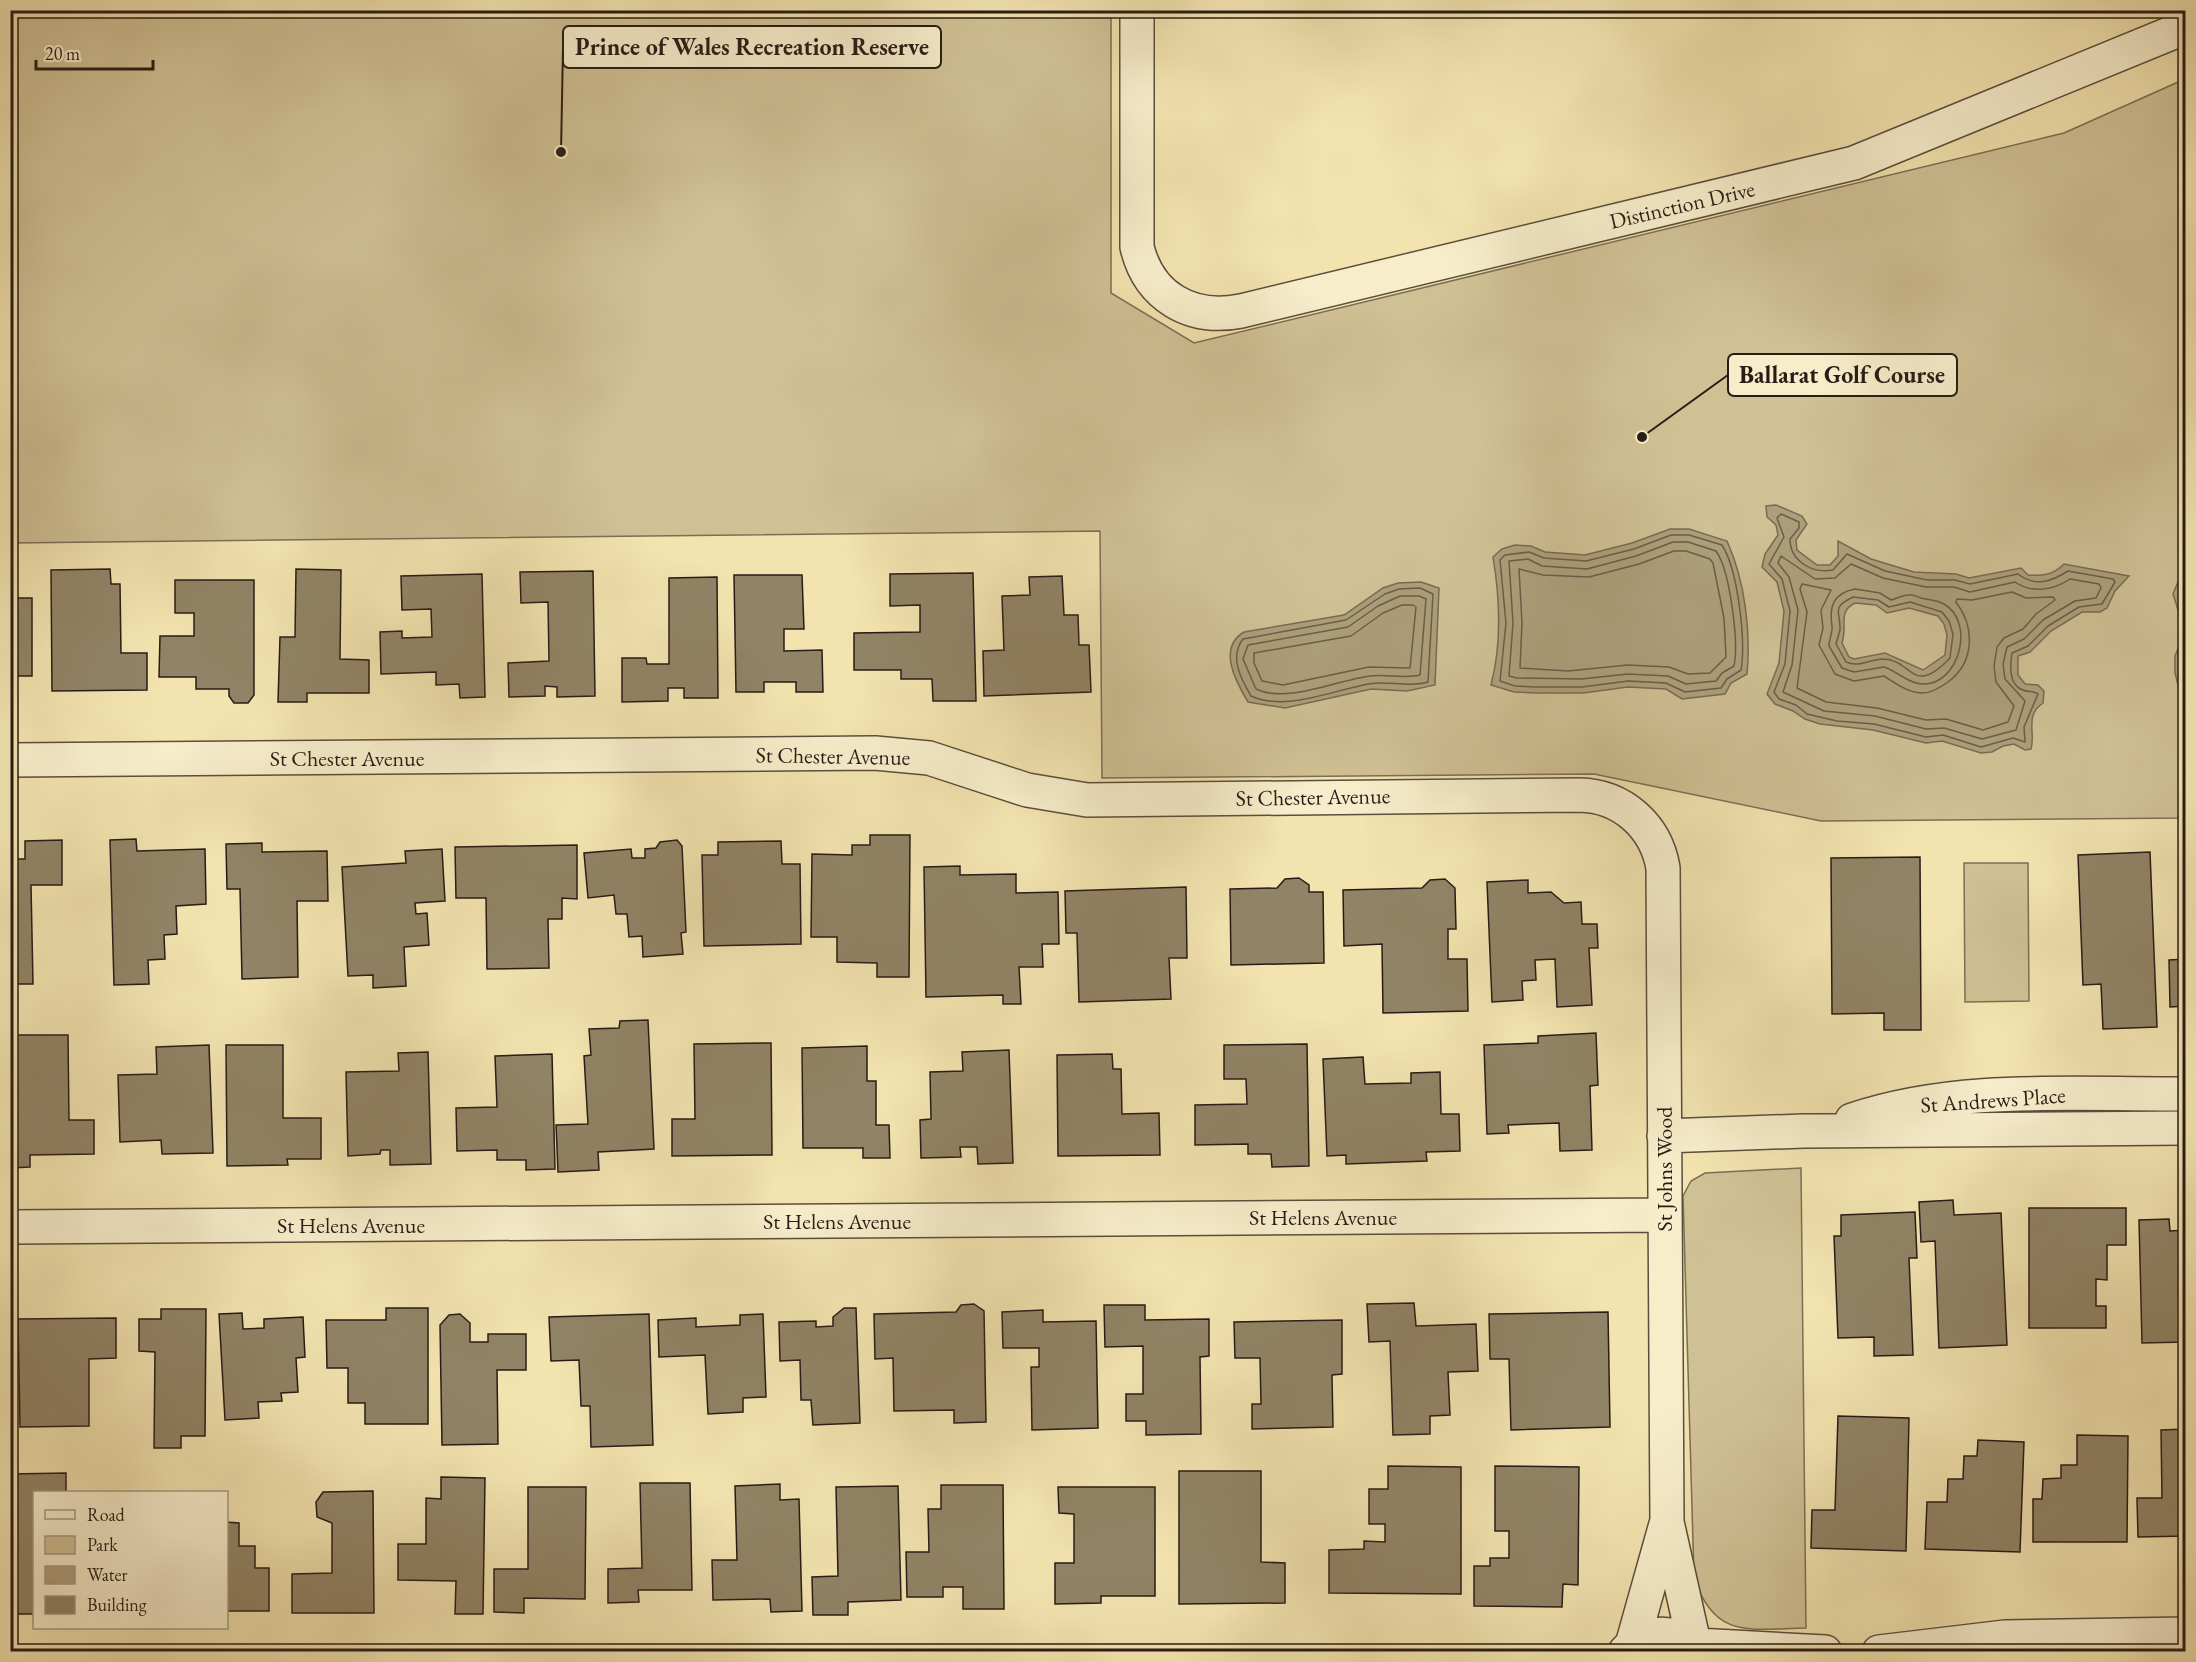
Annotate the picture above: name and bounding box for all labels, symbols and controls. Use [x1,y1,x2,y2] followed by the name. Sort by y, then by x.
[563,26,941,68] callout: Prince of Wales Recreation Reserve
[575,31,929,62] text: Prince of Wales Recreation Reserve
[36,33,153,71] scale bar
[45,42,80,65] text: 20 m
[1607,174,1758,236] street label: Distinction Drive
[1728,354,1957,396] callout: Ballarat Golf Course
[1739,359,1945,390] text: Ballarat Golf Course
[755,740,911,772] street label: St Chester Avenue
[270,744,425,773] street label: St Chester Avenue
[1235,781,1391,813] street label: St Chester Avenue
[1920,1080,2067,1120] street label: St Andrews Place
[1650,1106,1679,1231] street label: St Johns Wood
[1249,1203,1397,1232] street label: St Helens Avenue
[763,1207,911,1236] street label: St Helens Avenue
[277,1211,425,1240] street label: St Helens Avenue
[33,1491,228,1629] legend
[87,1503,126,1526] text: Road
[87,1533,118,1556] text: Park
[87,1563,128,1586] text: Water
[87,1593,147,1616] text: Building

